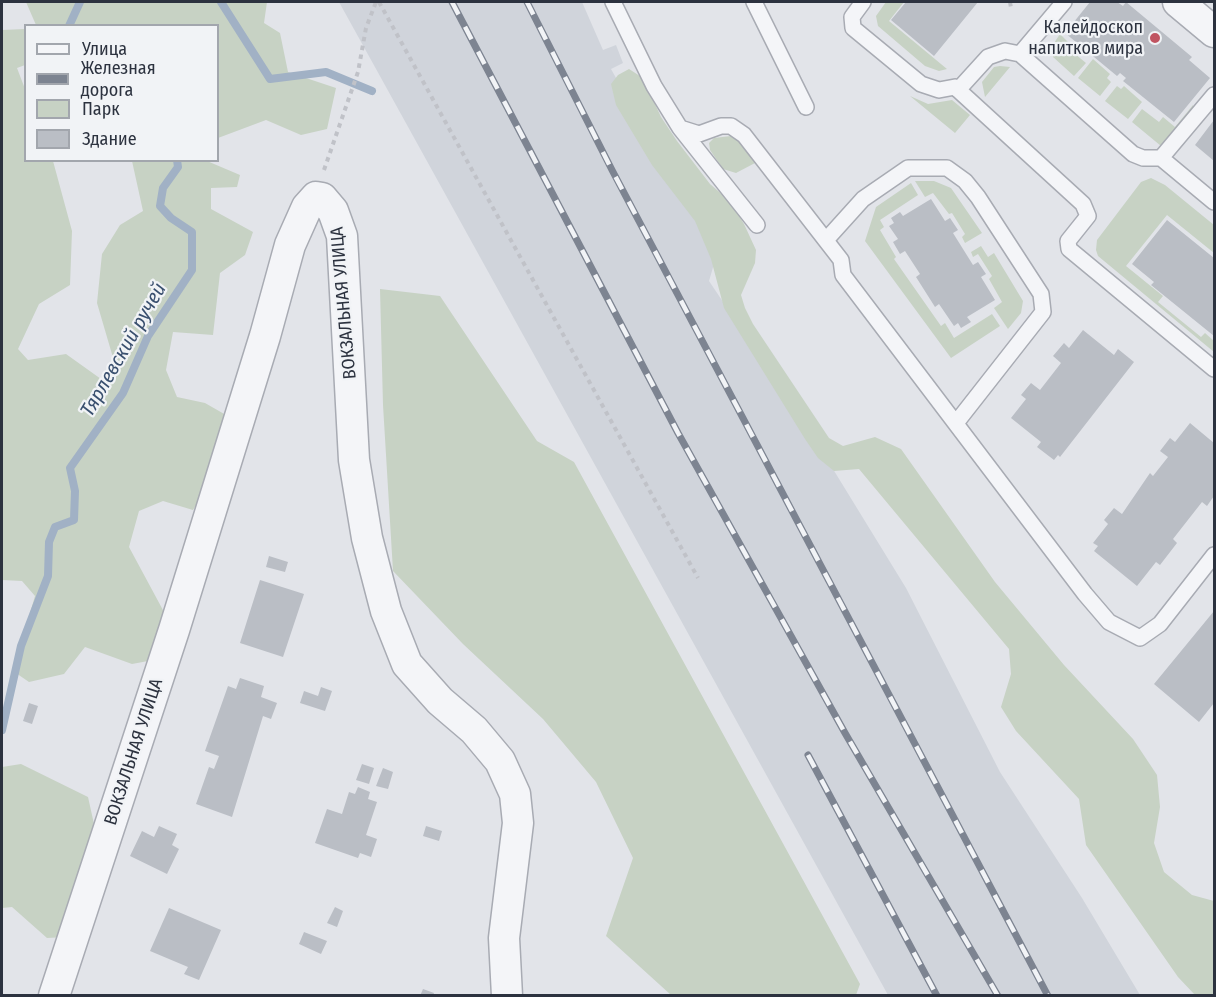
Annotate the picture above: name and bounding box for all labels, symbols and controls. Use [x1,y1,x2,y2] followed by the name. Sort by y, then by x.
[1028,17,1143,60] place label: Калейдоскоп напитков мира
[24,24,219,162] legend
[1148,31,1162,45] marker: Калейдоскоп напитков мира
[82,38,127,60] text: Улица
[81,57,156,101] text: Железная дорога
[82,98,120,120] text: Парк
[82,128,137,150] text: Здание
[327,226,361,380] street label: ВОКЗАЛЬНАЯ УЛИЦА
[76,279,172,421] water label: Тярлевский ручей
[100,676,168,828] street label: ВОКЗАЛЬНАЯ УЛИЦА

